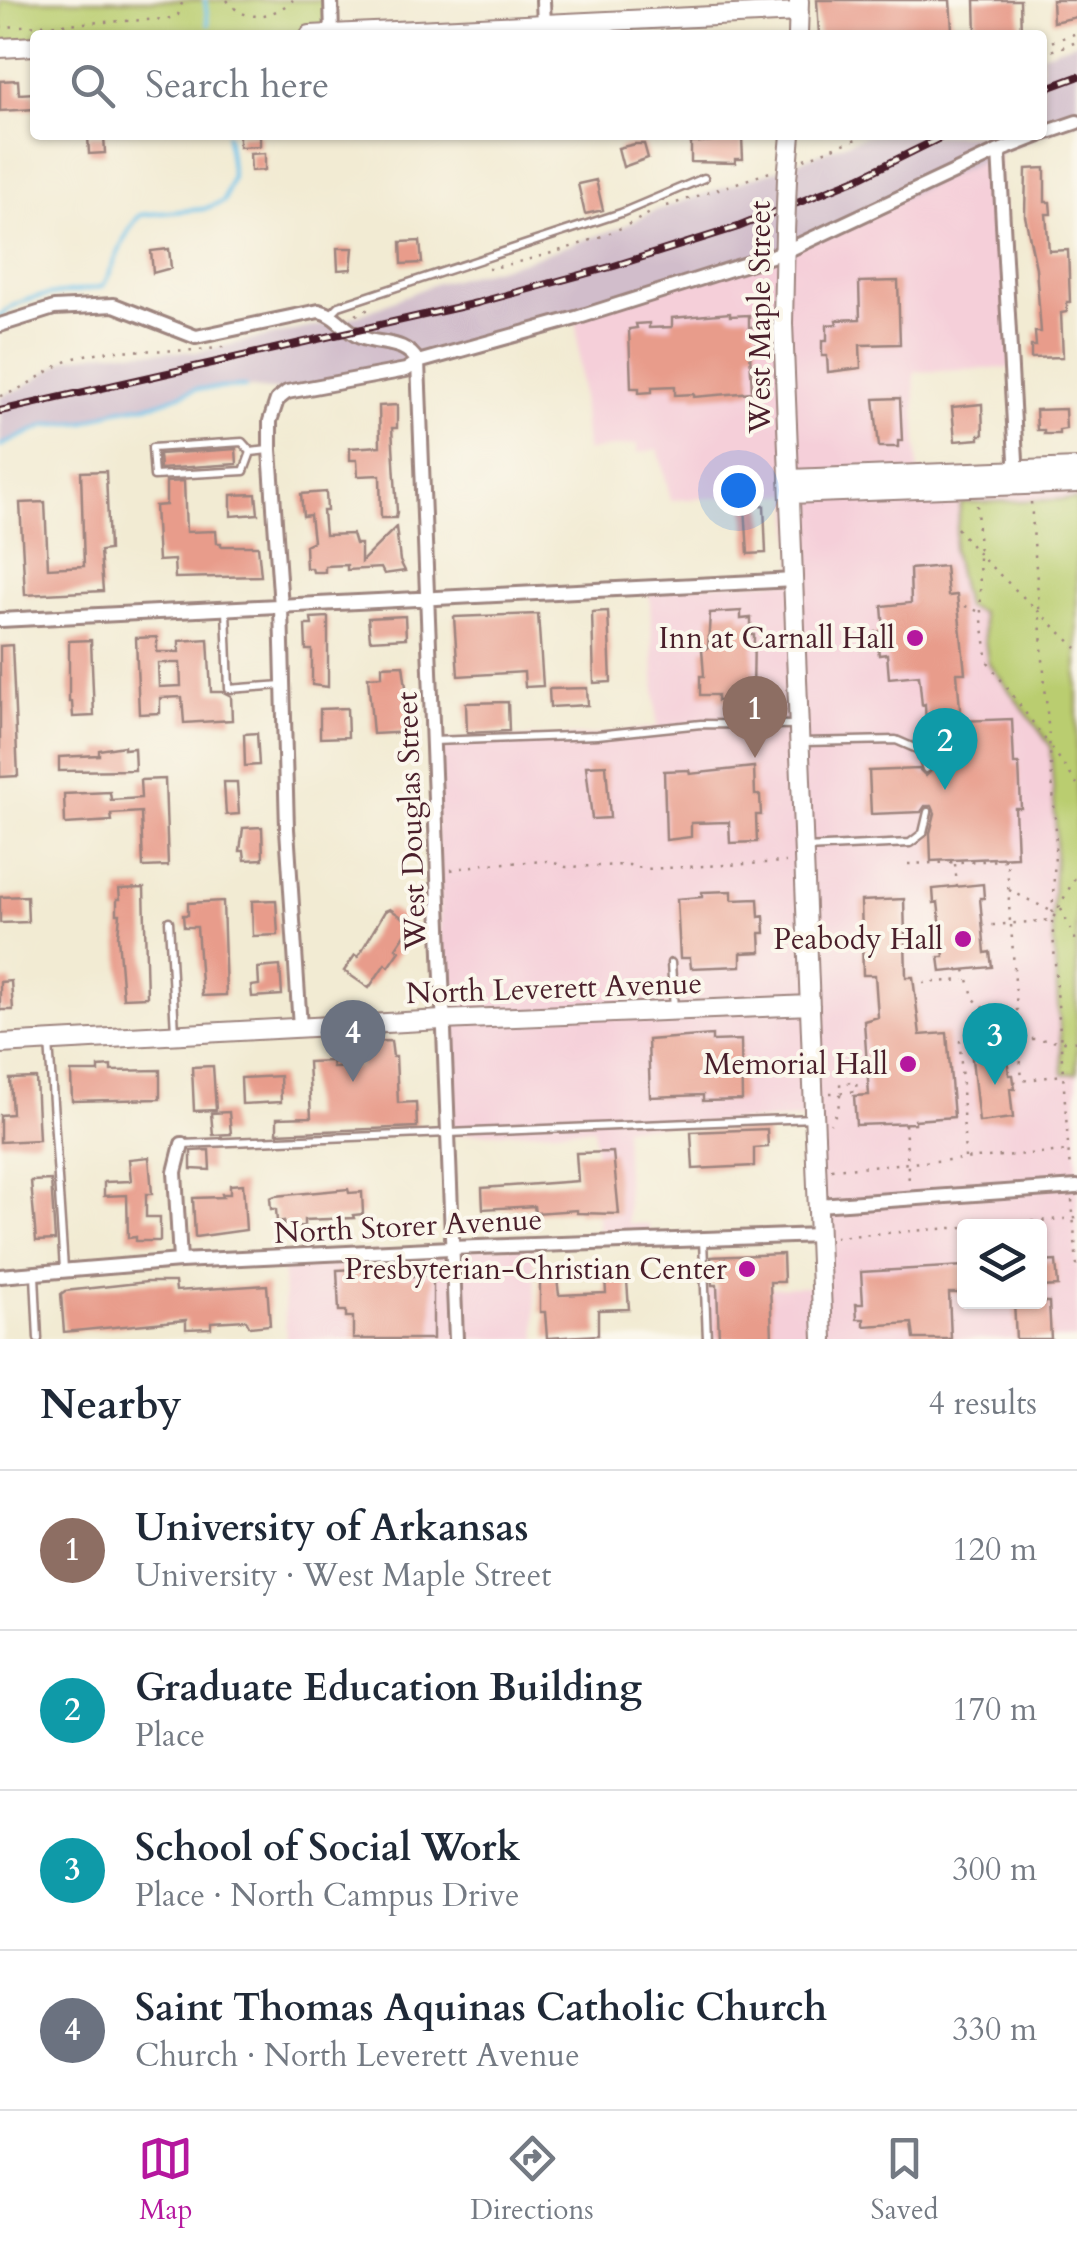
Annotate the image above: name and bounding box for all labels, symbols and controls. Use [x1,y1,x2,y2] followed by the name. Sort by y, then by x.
[30,30,1047,140] search box
[65,58,120,113] icon: search
[145,59,329,111] text: Search here
[740,200,781,435] street label: West Maple Street
[713,465,764,516] your location
[659,618,895,659] place label: Inn at Carnall Hall
[904,627,926,649] marker: Inn at Carnall Hall
[722,676,788,758] pin: 1
[386,690,437,952] street label: West Douglas Street
[912,708,978,790] pin: 2
[773,919,943,960] place label: Peabody Hall
[952,928,974,950] marker: Peabody Hall
[405,963,703,1014] street label: North Leverett Avenue
[320,1000,386,1082] pin: 4
[962,1002,1028,1085] pin: 3
[703,1044,888,1085] place label: Memorial Hall
[897,1053,919,1075] marker: Memorial Hall
[273,1199,543,1254] street label: North Storer Avenue
[957,1219,1047,1309] map controls
[957,1219,1047,1309] button: layers
[344,1249,727,1290] place label: Presbyterian-Christian Center
[736,1258,758,1280] marker: Presbyterian-Christian Center
[40,1376,182,1433] text: Nearby
[929,1382,1037,1426] text: 4 results
[135,1502,528,1554] text: University of Arkansas
[64,1528,81,1572] text: 1
[952,1528,1037,1572] text: 120 m
[135,1554,551,1598] text: University · West Maple Street
[135,1662,642,1714] text: Graduate Education Building
[64,1688,81,1732] text: 2
[952,1688,1037,1732] text: 170 m
[135,1714,205,1758] text: Place
[135,1822,520,1874] text: School of Social Work
[64,1848,81,1892] text: 3
[952,1848,1037,1892] text: 300 m
[135,1874,520,1918] text: Place · North Campus Drive
[135,1982,827,2034] text: Saint Thomas Aquinas Catholic Church
[64,2008,81,2052] text: 4
[952,2008,1037,2052] text: 330 m
[135,2034,580,2078] text: Church · North Leverett Avenue
[138,2131,193,2229] tab: Map
[470,2131,594,2229] tab: Directions
[871,2131,939,2229] tab: Saved

